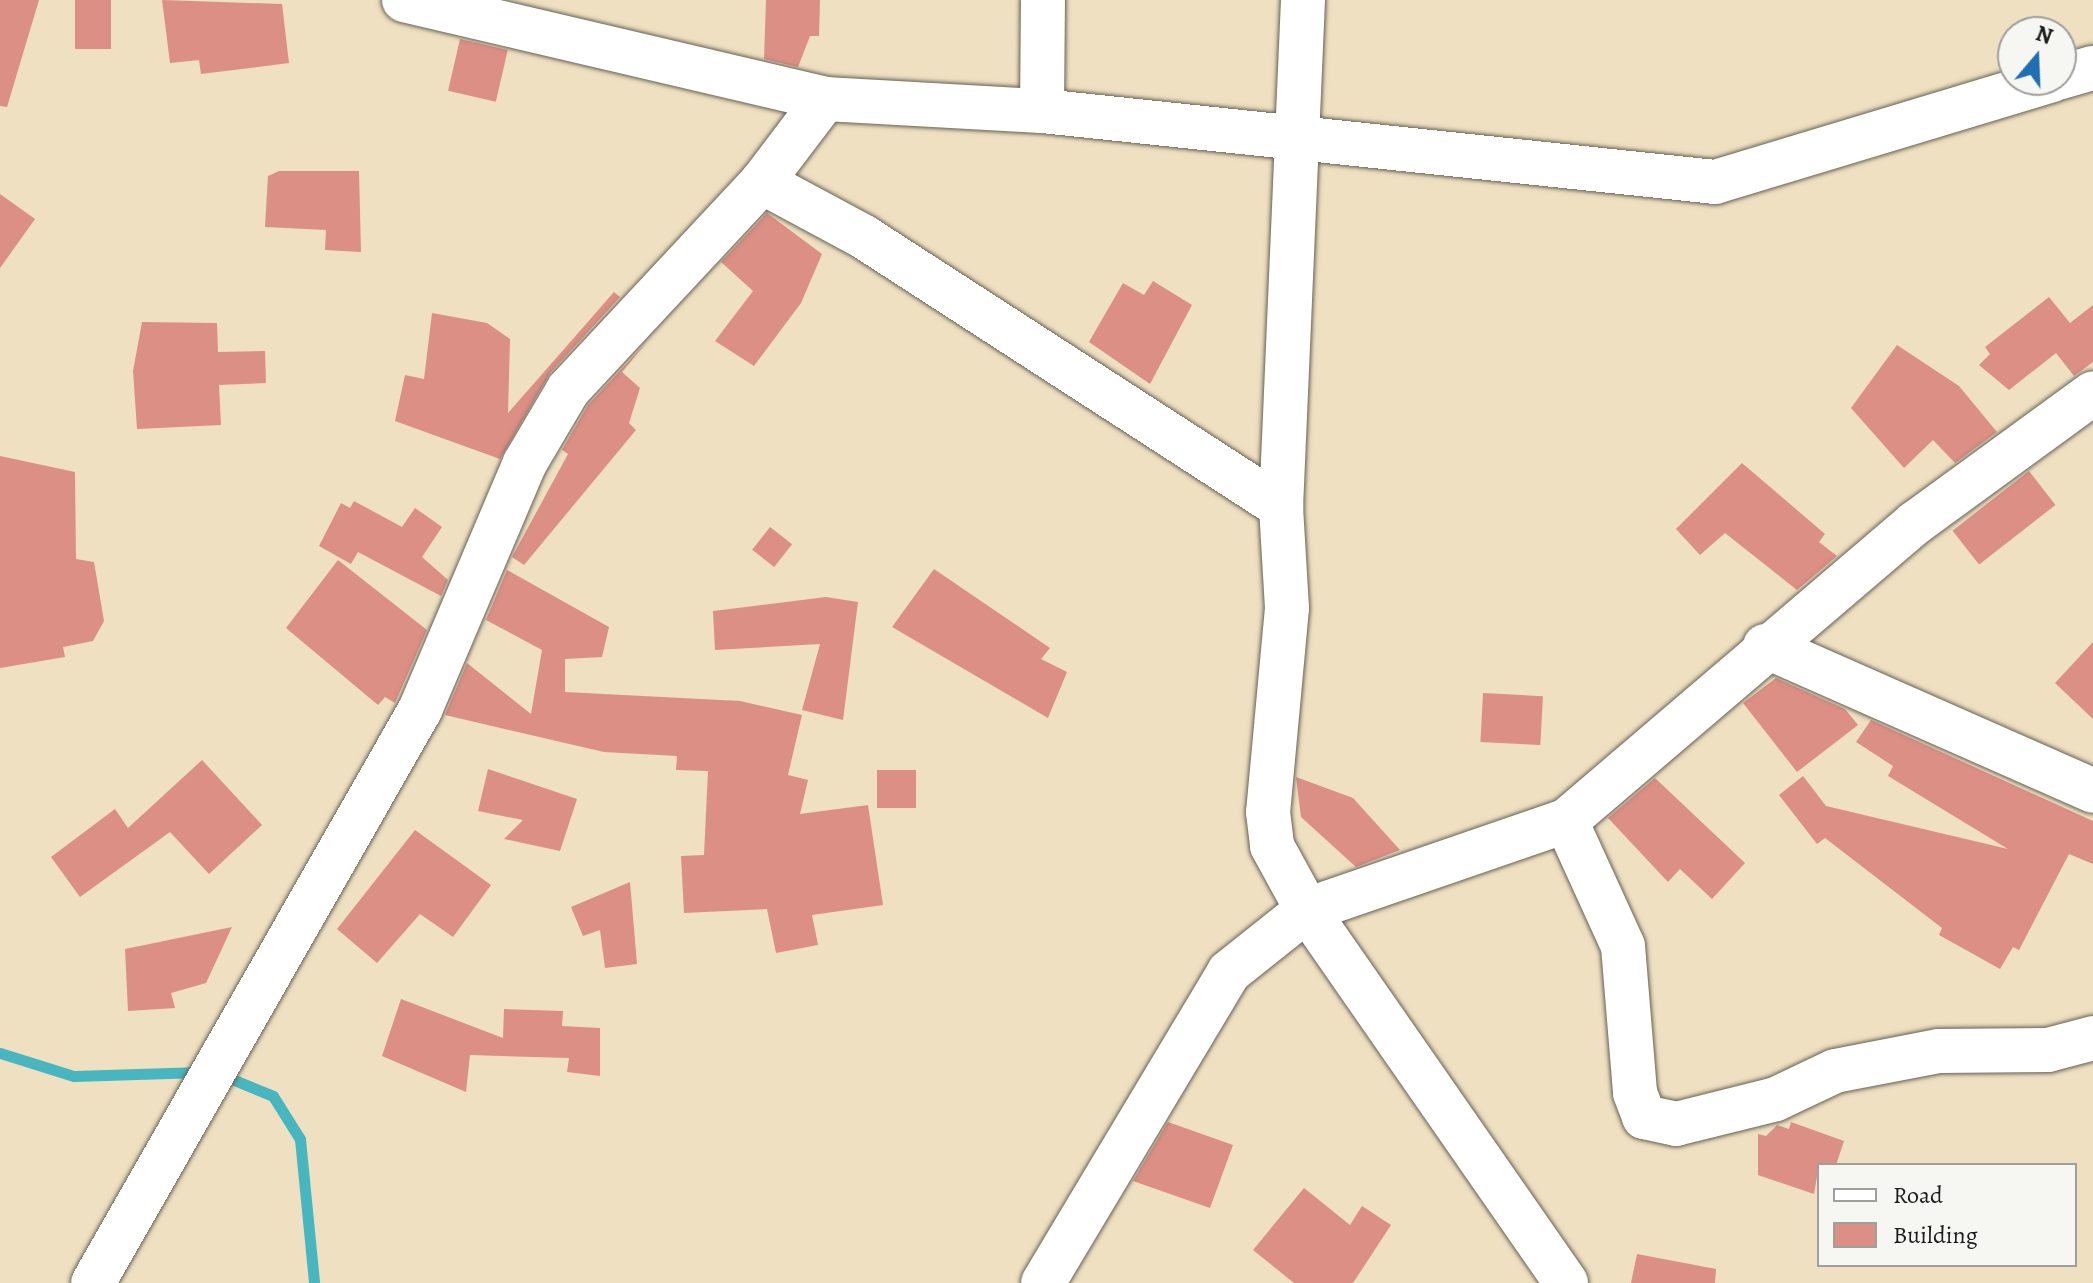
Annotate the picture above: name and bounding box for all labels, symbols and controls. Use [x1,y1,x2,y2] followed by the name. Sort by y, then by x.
[1997,16,2077,96] north arrow
[2032,18,2057,52] text: N
[1817,1163,2077,1267] legend
[1893,1179,1943,1211] text: Road
[1893,1219,1978,1251] text: Building

